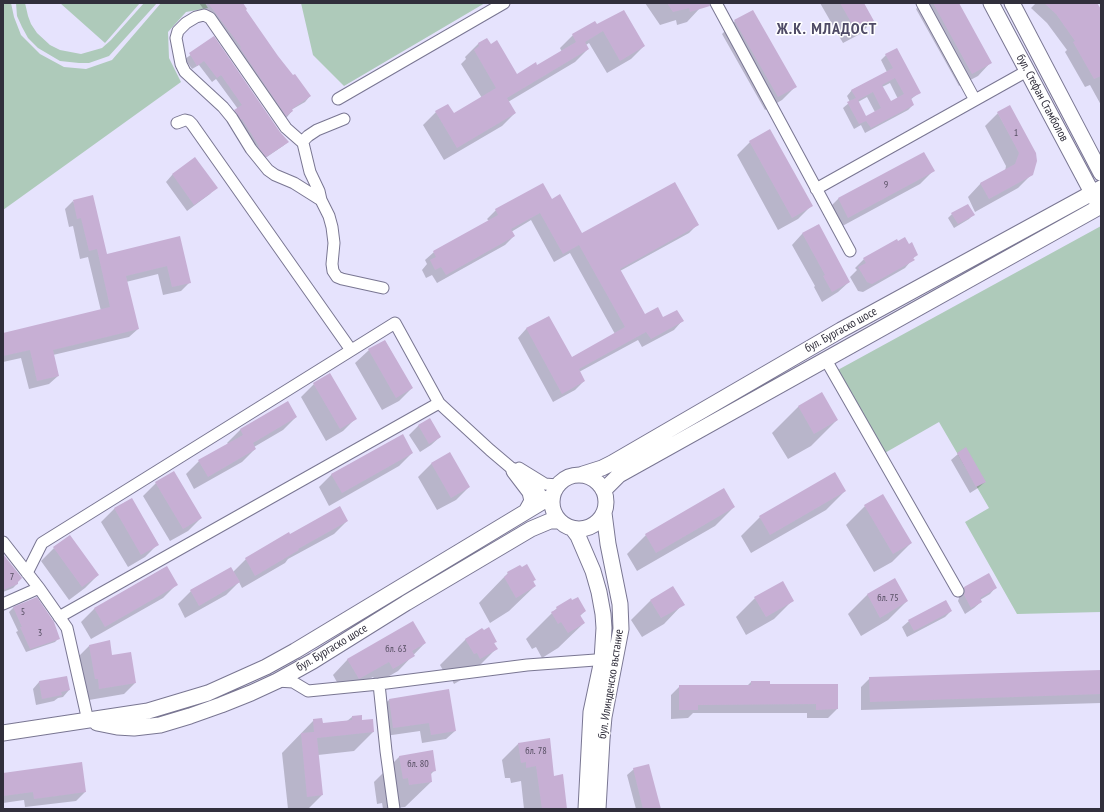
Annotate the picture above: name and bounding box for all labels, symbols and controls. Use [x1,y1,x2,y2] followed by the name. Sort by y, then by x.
[777,19,877,39] district label: Ж.К. МЛАДОСТ
[1013,52,1071,144] street label: бул. Стефан Стамболов
[1014,127,1018,139] house number: 1
[884,179,888,191] house number: 9
[802,304,880,356] street label: бул. Бургаско шосе
[10,571,14,583] house number: 7
[877,592,899,604] house number: бл. 75
[21,606,25,618] house number: 5
[294,621,370,675] street label: бул. Бургаско шосе
[38,627,42,639] house number: 3
[595,628,627,740] street label: бул. Илинденско въстание
[385,643,407,655] house number: бл. 63
[525,745,547,757] house number: бл. 78
[407,758,429,770] house number: бл. 80

